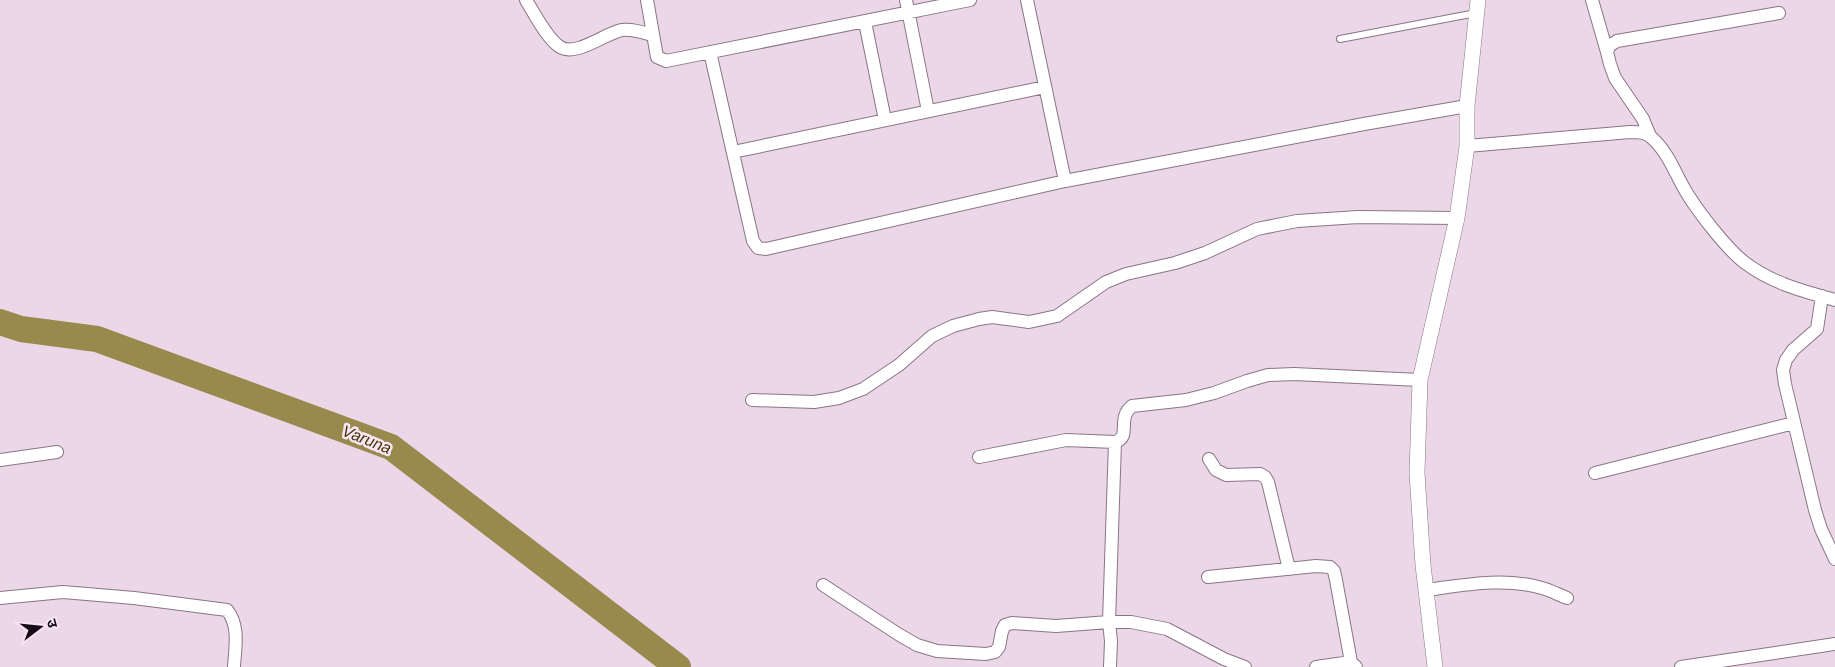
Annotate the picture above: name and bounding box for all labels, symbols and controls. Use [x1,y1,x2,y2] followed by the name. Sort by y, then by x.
[340,422,394,457] water label: Varuna
[15,602,65,652] north arrow
[44,617,62,630] text: उ

